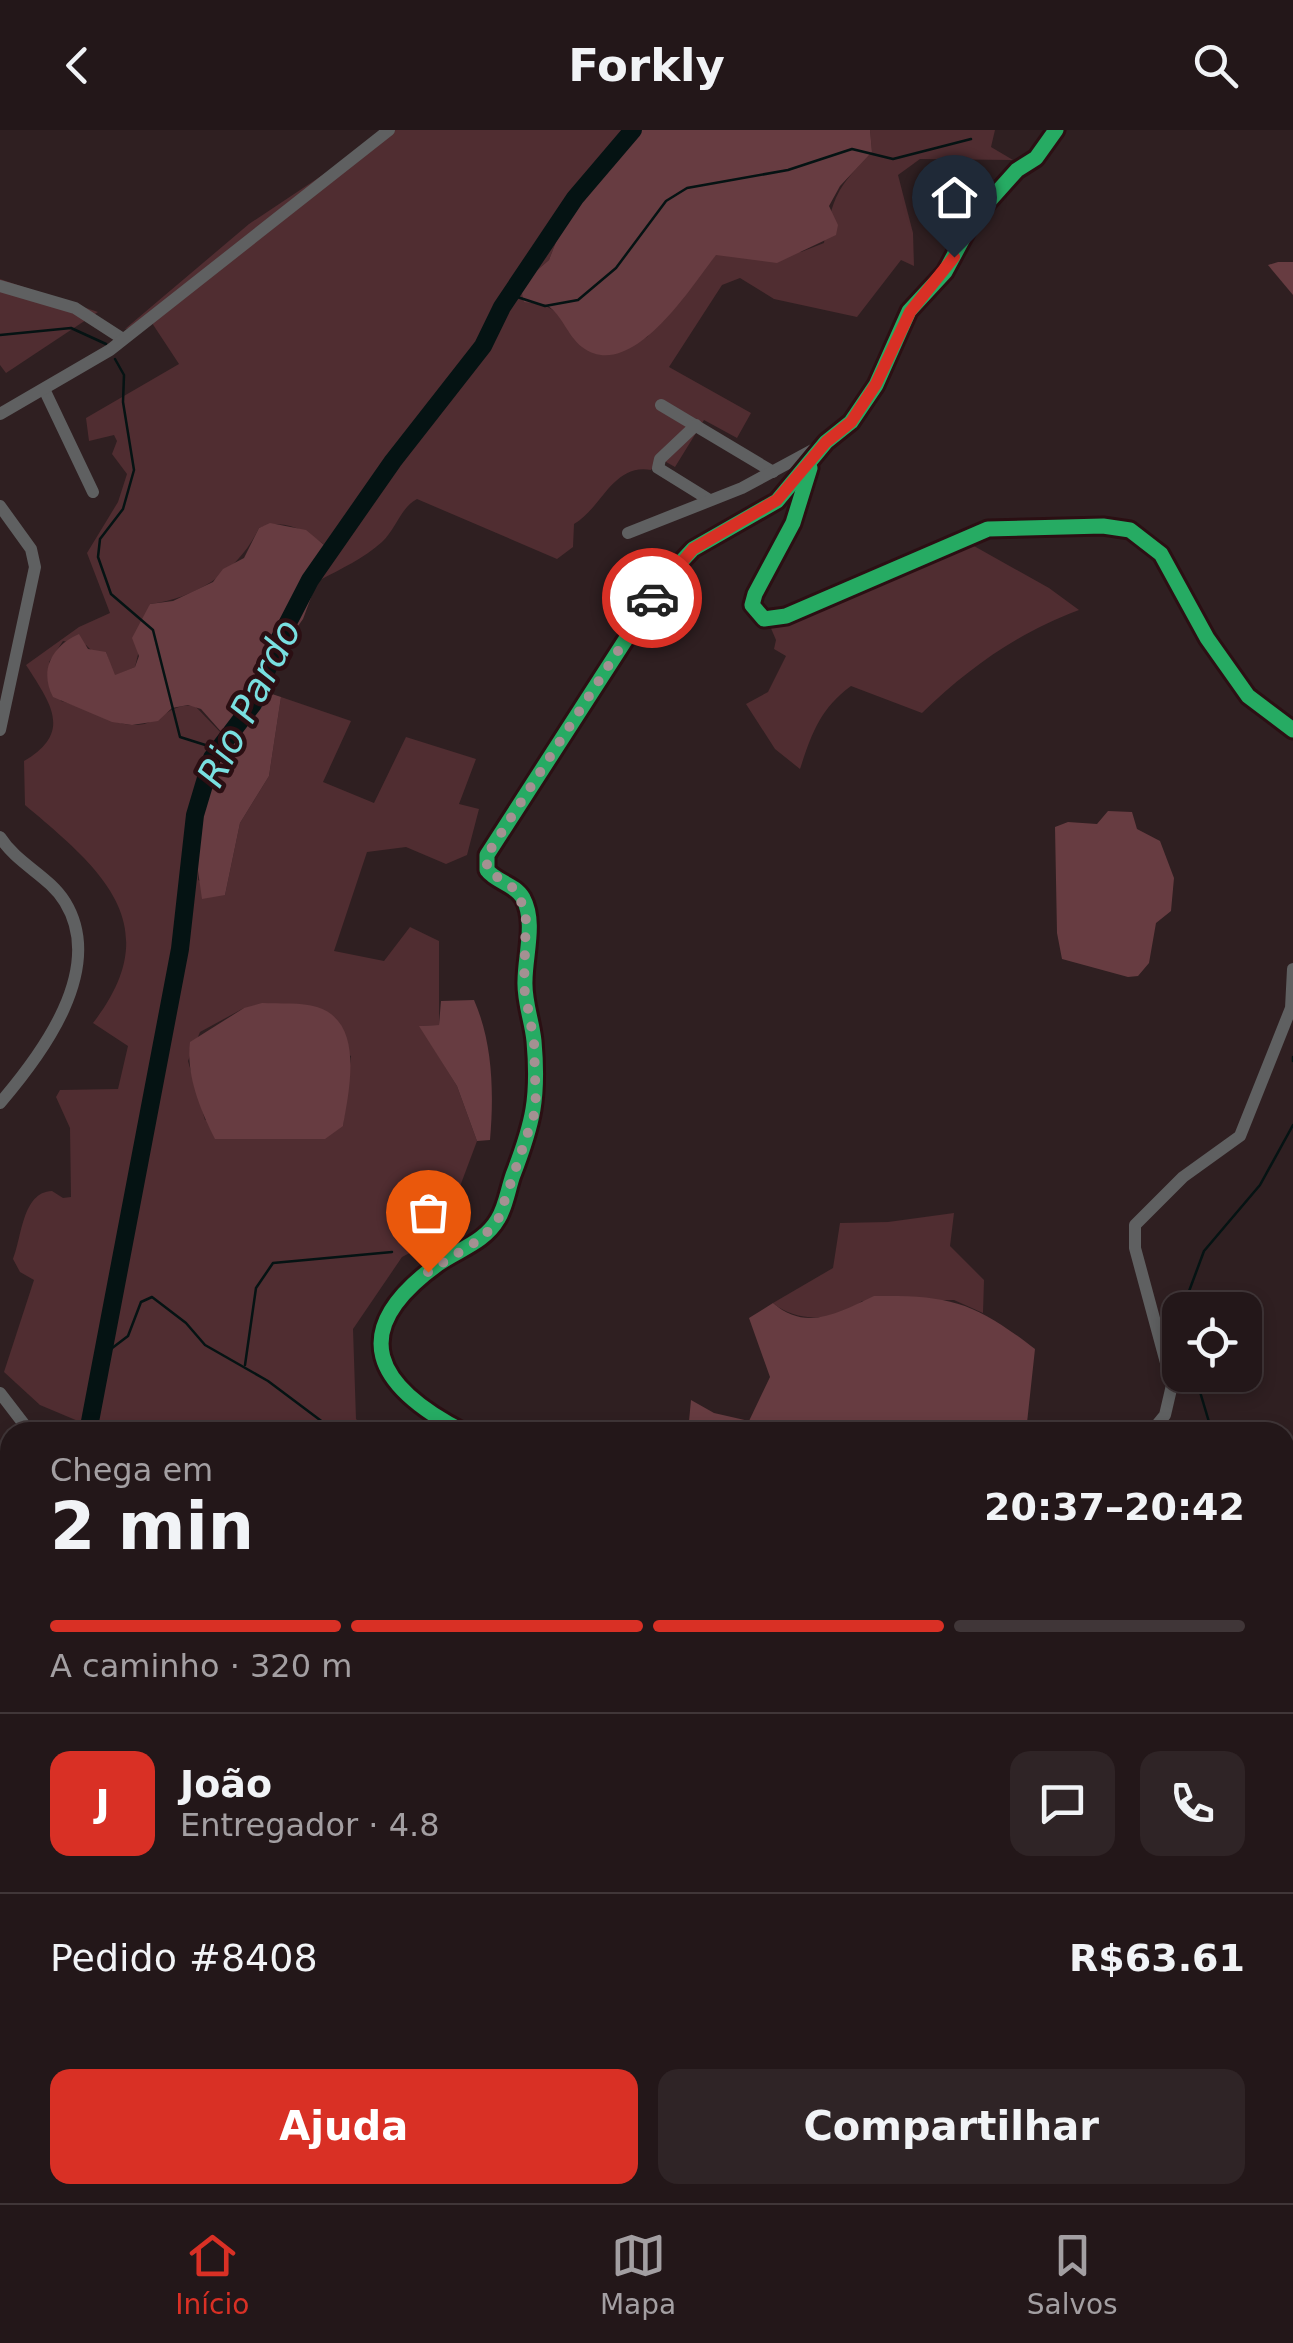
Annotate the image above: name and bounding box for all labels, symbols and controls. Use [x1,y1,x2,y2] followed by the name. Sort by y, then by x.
[50,38,105,93] icon: back
[1188,38,1243,93] icon: search
[568,39,725,92] text: Forkly
[912,155,997,258] pin
[927,170,982,225] icon: home
[602,548,702,648] courier
[625,571,680,626] icon: car
[188,612,310,794] water label: Rio Pardo
[386,1170,471,1273] pin
[401,1185,456,1240] icon: bag
[1162,1292,1262,1392] map controls
[1162,1292,1262,1392] button: locate
[50,1451,213,1489] text: Chega em
[984,1485,1245,1529] text: 20:37–20:42
[50,1489,254,1564] text: 2 min
[50,1647,352,1685] text: A caminho · 320 m
[1010,1751,1115,1856] button: chat
[1140,1751,1245,1856] button: phone
[180,1762,272,1806] text: João
[95,1781,110,1825] text: J
[180,1806,440,1844] text: Entregador · 4.8
[50,1936,318,1980] text: Pedido #8408
[1069,1936,1245,1980] text: R$63.61
[50,2069,638,2184] button: Ajuda
[658,2069,1245,2184] button: Compartilhar
[175,2228,249,2321] tab: Início
[600,2228,676,2321] tab: Mapa
[1027,2228,1118,2321] tab: Salvos

